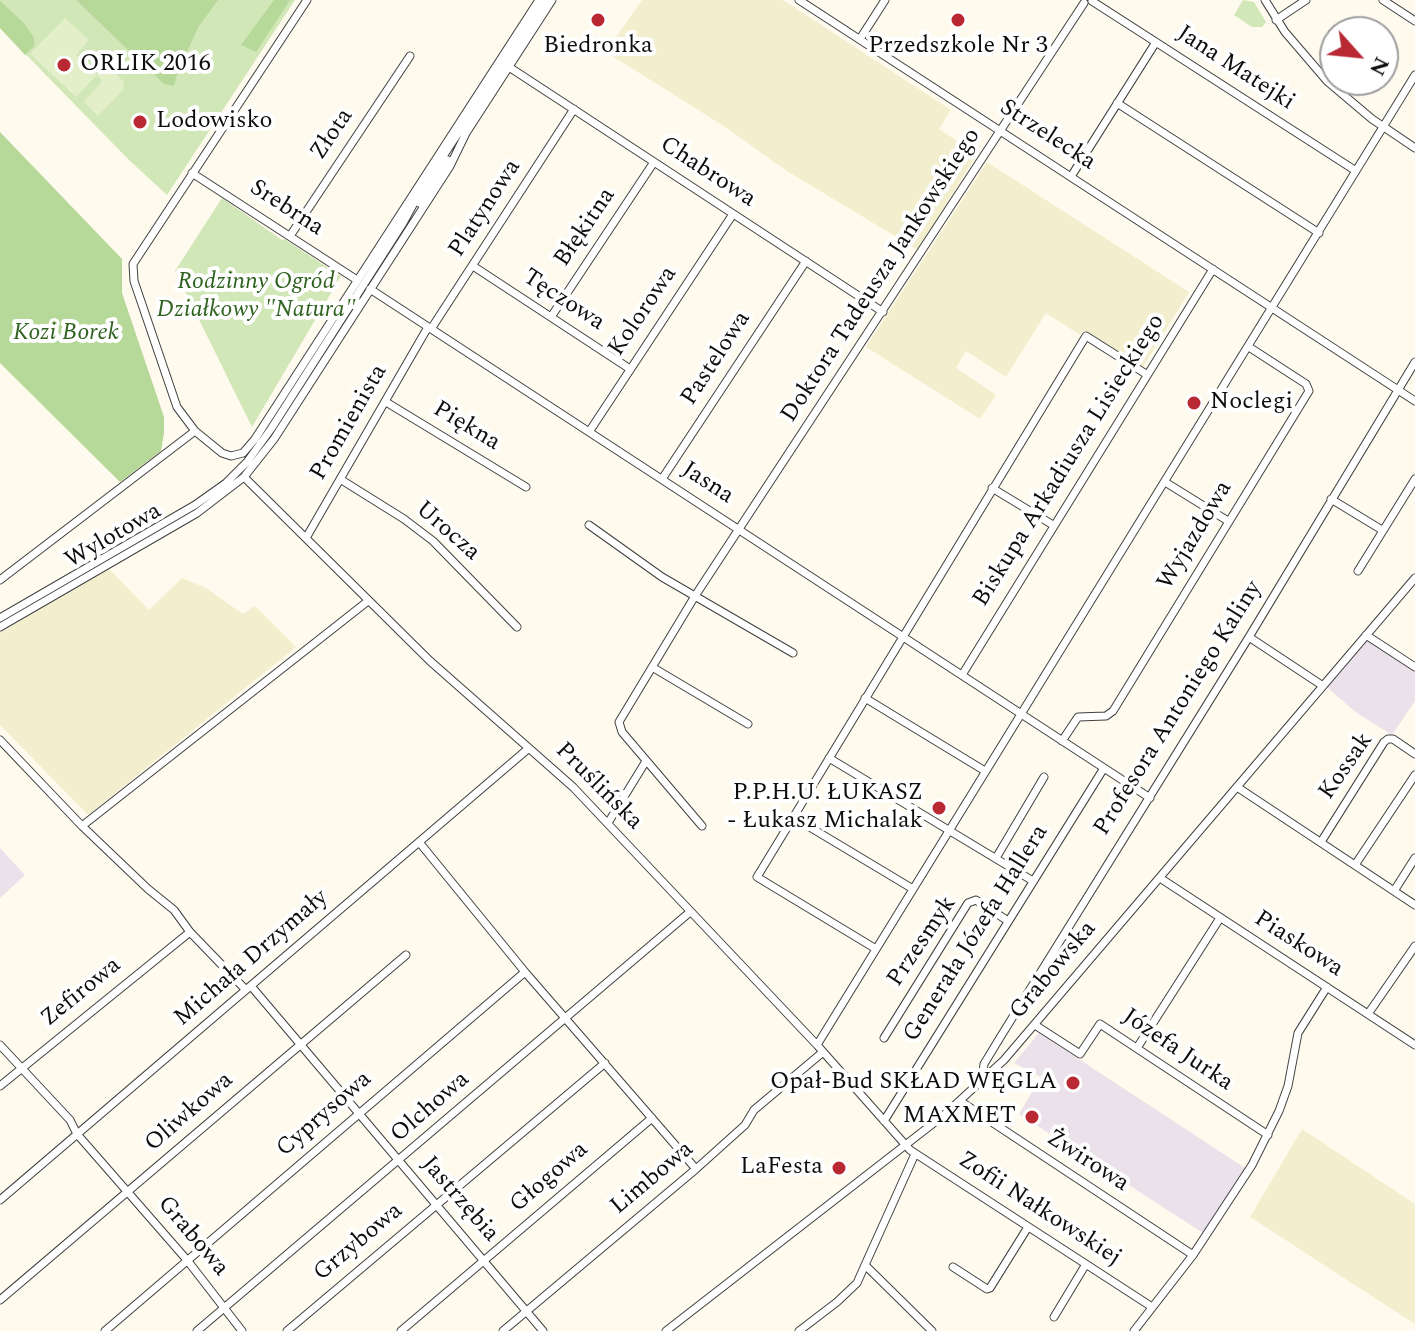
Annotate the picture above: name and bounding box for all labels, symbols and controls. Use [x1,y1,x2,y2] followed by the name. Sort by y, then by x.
[589,11,607,29] marker: Biedronka
[949,11,967,29] marker: Przedszkole Nr 3
[1319,16,1399,96] north arrow
[1171,20,1299,118] street label: Jana Matejki
[543,33,653,61] place label: Biedronka
[868,33,1048,61] place label: Przedszkole Nr 3
[80,51,211,79] place label: ORLIK 2016
[1360,51,1398,82] text: N
[55,56,73,74] marker: ORLIK 2016
[993,94,1101,178] street label: Strzelecka
[305,104,361,166] street label: Złota
[156,108,272,136] place label: Lodowisko
[131,113,149,131] marker: Lodowisko
[776,124,988,428] street label: Doktora Tadeusza Jankowskiego
[654,131,760,215] street label: Chabrowa
[444,155,528,263] street label: Platynowa
[244,174,328,244] street label: Srebrna
[549,183,623,273] street label: Błękitna
[604,262,684,362] street label: Kolorowa
[517,264,609,338] street label: Tęczowa
[156,269,356,325] park label: Rodzinny Ogród Działkowy "Natura"
[676,306,758,412] street label: Pastelowa
[968,309,1172,613] street label: Biskupa Arkadiusza Lisieckiego
[13,320,119,348] park label: Kozi Borek
[305,360,395,486] street label: Promienista
[1210,389,1293,417] place label: Noclegi
[1185,394,1203,412] marker: Noclegi
[427,396,505,458] street label: Piękna
[676,457,738,511] street label: Jasna
[1152,476,1240,596] street label: Wyjazdowa
[409,496,485,568] street label: Urocza
[61,498,167,576] street label: Wylotowa
[1089,576,1269,842] street label: Profesora Antoniego Kaliny
[1314,728,1380,806] street label: Kossak
[548,737,648,837] street label: Pruślińska
[727,780,923,836] place label: P.P.H.U. ŁUKASZ - Łukasz Michalak
[930,799,948,817] marker: P.P.H.U. ŁUKASZ - Łukasz Michalak
[898,820,1056,1048] street label: Generała Józefa Hallera
[169,884,335,1034] street label: Michała Drzymały
[882,891,964,993] street label: Przesmyk
[1248,906,1348,984] street label: Piaskowa
[1005,916,1103,1026] street label: Grabowska
[36,952,128,1034] street label: Zefirowa
[1116,1003,1238,1099] street label: Józefa Jurka
[272,1066,378,1164] street label: Cyprysowa
[386,1066,476,1150] street label: Olchowa
[140,1067,240,1159] street label: Oliwkowa
[770,1069,1057,1097] place label: Opał-Bud SKŁAD WĘGLA
[1064,1074,1082,1092] marker: Opał-Bud SKŁAD WĘGLA
[903,1103,1016,1131] place label: MAXMET
[1023,1108,1041,1126] marker: MAXMET
[1040,1125,1134,1199] street label: Żwirowa
[505,1136,595,1220] street label: Głogowa
[606,1136,700,1222] street label: Limbowa
[952,1147,1126,1273] street label: Zofii Nałkowskiej
[414,1151,504,1249] street label: Jastrzębia
[740,1154,823,1182] place label: LaFesta
[830,1159,848,1177] marker: LaFesta
[150,1191,234,1283] street label: Grabowa
[309,1197,409,1289] street label: Grzybowa

